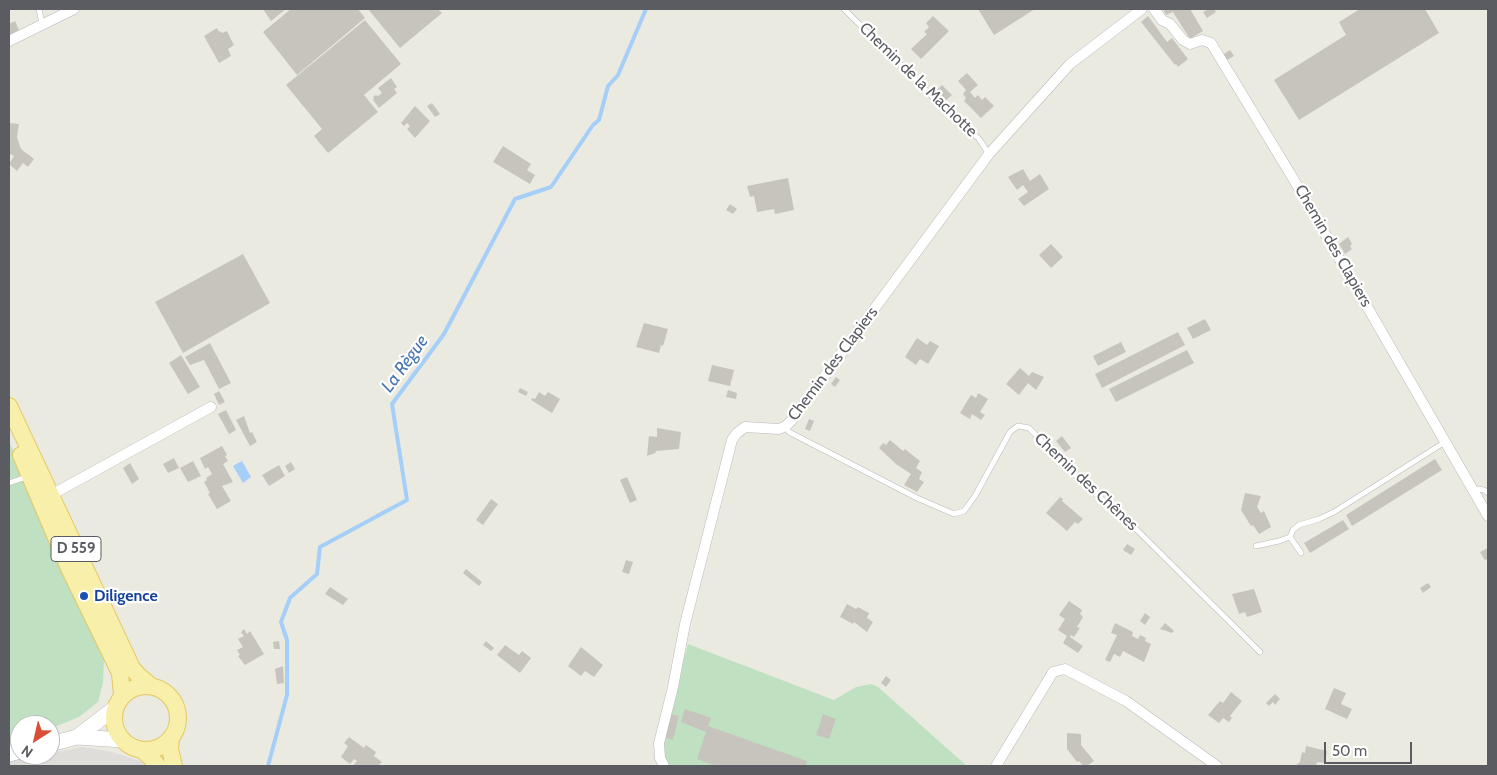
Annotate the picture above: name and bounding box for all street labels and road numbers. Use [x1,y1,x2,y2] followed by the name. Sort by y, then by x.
[855,19,981,141] street label: Chemin de la Machotte
[1290,182,1376,310] street label: Chemin des Clapiers
[784,303,882,425] street label: Chemin des Clapiers
[1030,429,1142,535] street label: Chemin des Chênes
[51,536,101,562] road number: D 559

